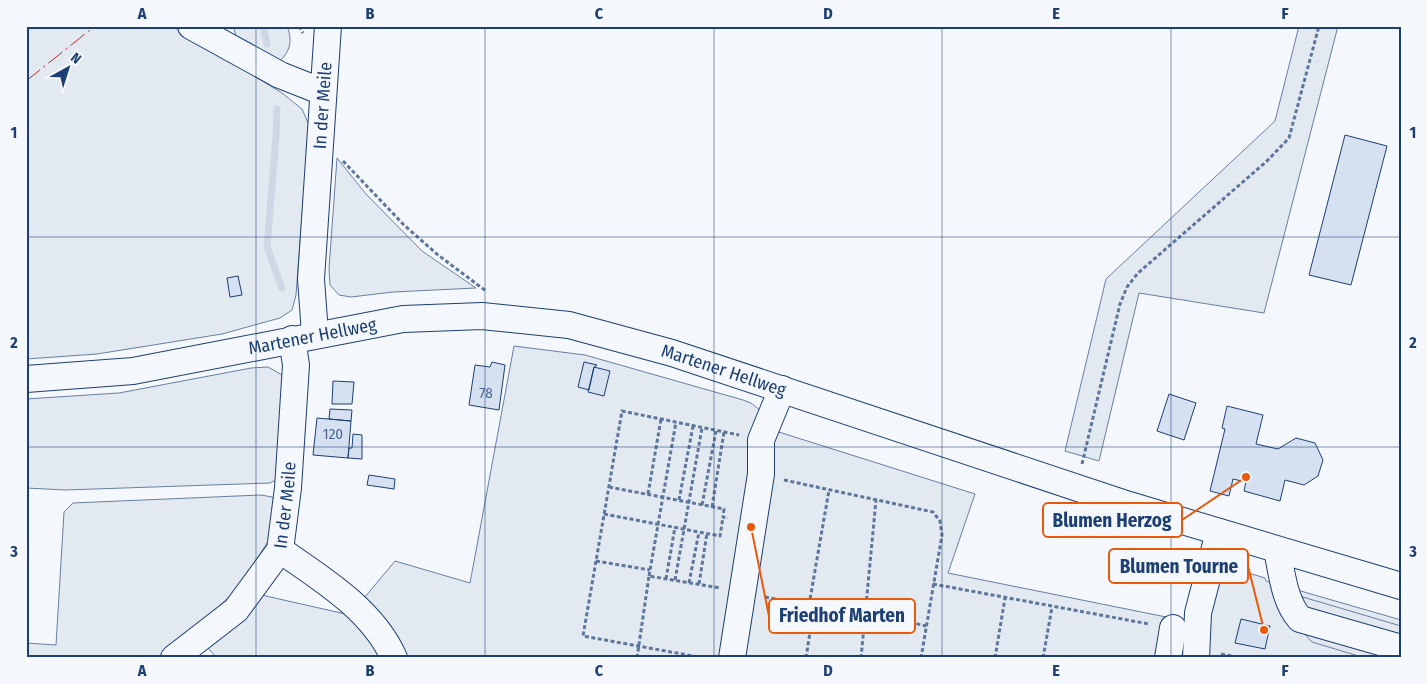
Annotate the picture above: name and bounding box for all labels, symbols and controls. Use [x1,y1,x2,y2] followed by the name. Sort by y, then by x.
[137,4,147,23] text: A
[366,4,375,23] text: B
[595,4,604,23] text: C
[823,4,833,23] text: D
[1052,4,1060,23] text: E
[1281,4,1289,23] text: F
[42,42,92,92] north arrow
[67,49,84,68] text: N
[309,61,337,150] street label: In der Meile
[11,123,17,142] text: 1
[1410,123,1416,142] text: 1
[247,313,379,360] street label: Martener Hellweg
[9,333,18,352] text: 2
[1408,333,1417,352] text: 2
[659,340,789,401] street label: Martener Hellweg
[479,384,493,402] house number: 78
[323,425,343,443] house number: 120
[269,461,301,550] street label: In der Meile
[1043,503,1182,537] callout: Blumen Herzog
[1053,509,1172,532] text: Blumen Herzog
[9,542,18,561] text: 3
[1408,542,1417,561] text: 3
[1109,549,1248,583] callout: Blumen Tourne
[1120,555,1239,578] text: Blumen Tourne
[769,599,915,633] callout: Friedhof Marten
[779,604,905,627] text: Friedhof Marten
[137,661,147,680] text: A
[366,661,375,680] text: B
[595,661,604,680] text: C
[823,661,833,680] text: D
[1052,661,1060,680] text: E
[1281,661,1289,680] text: F

